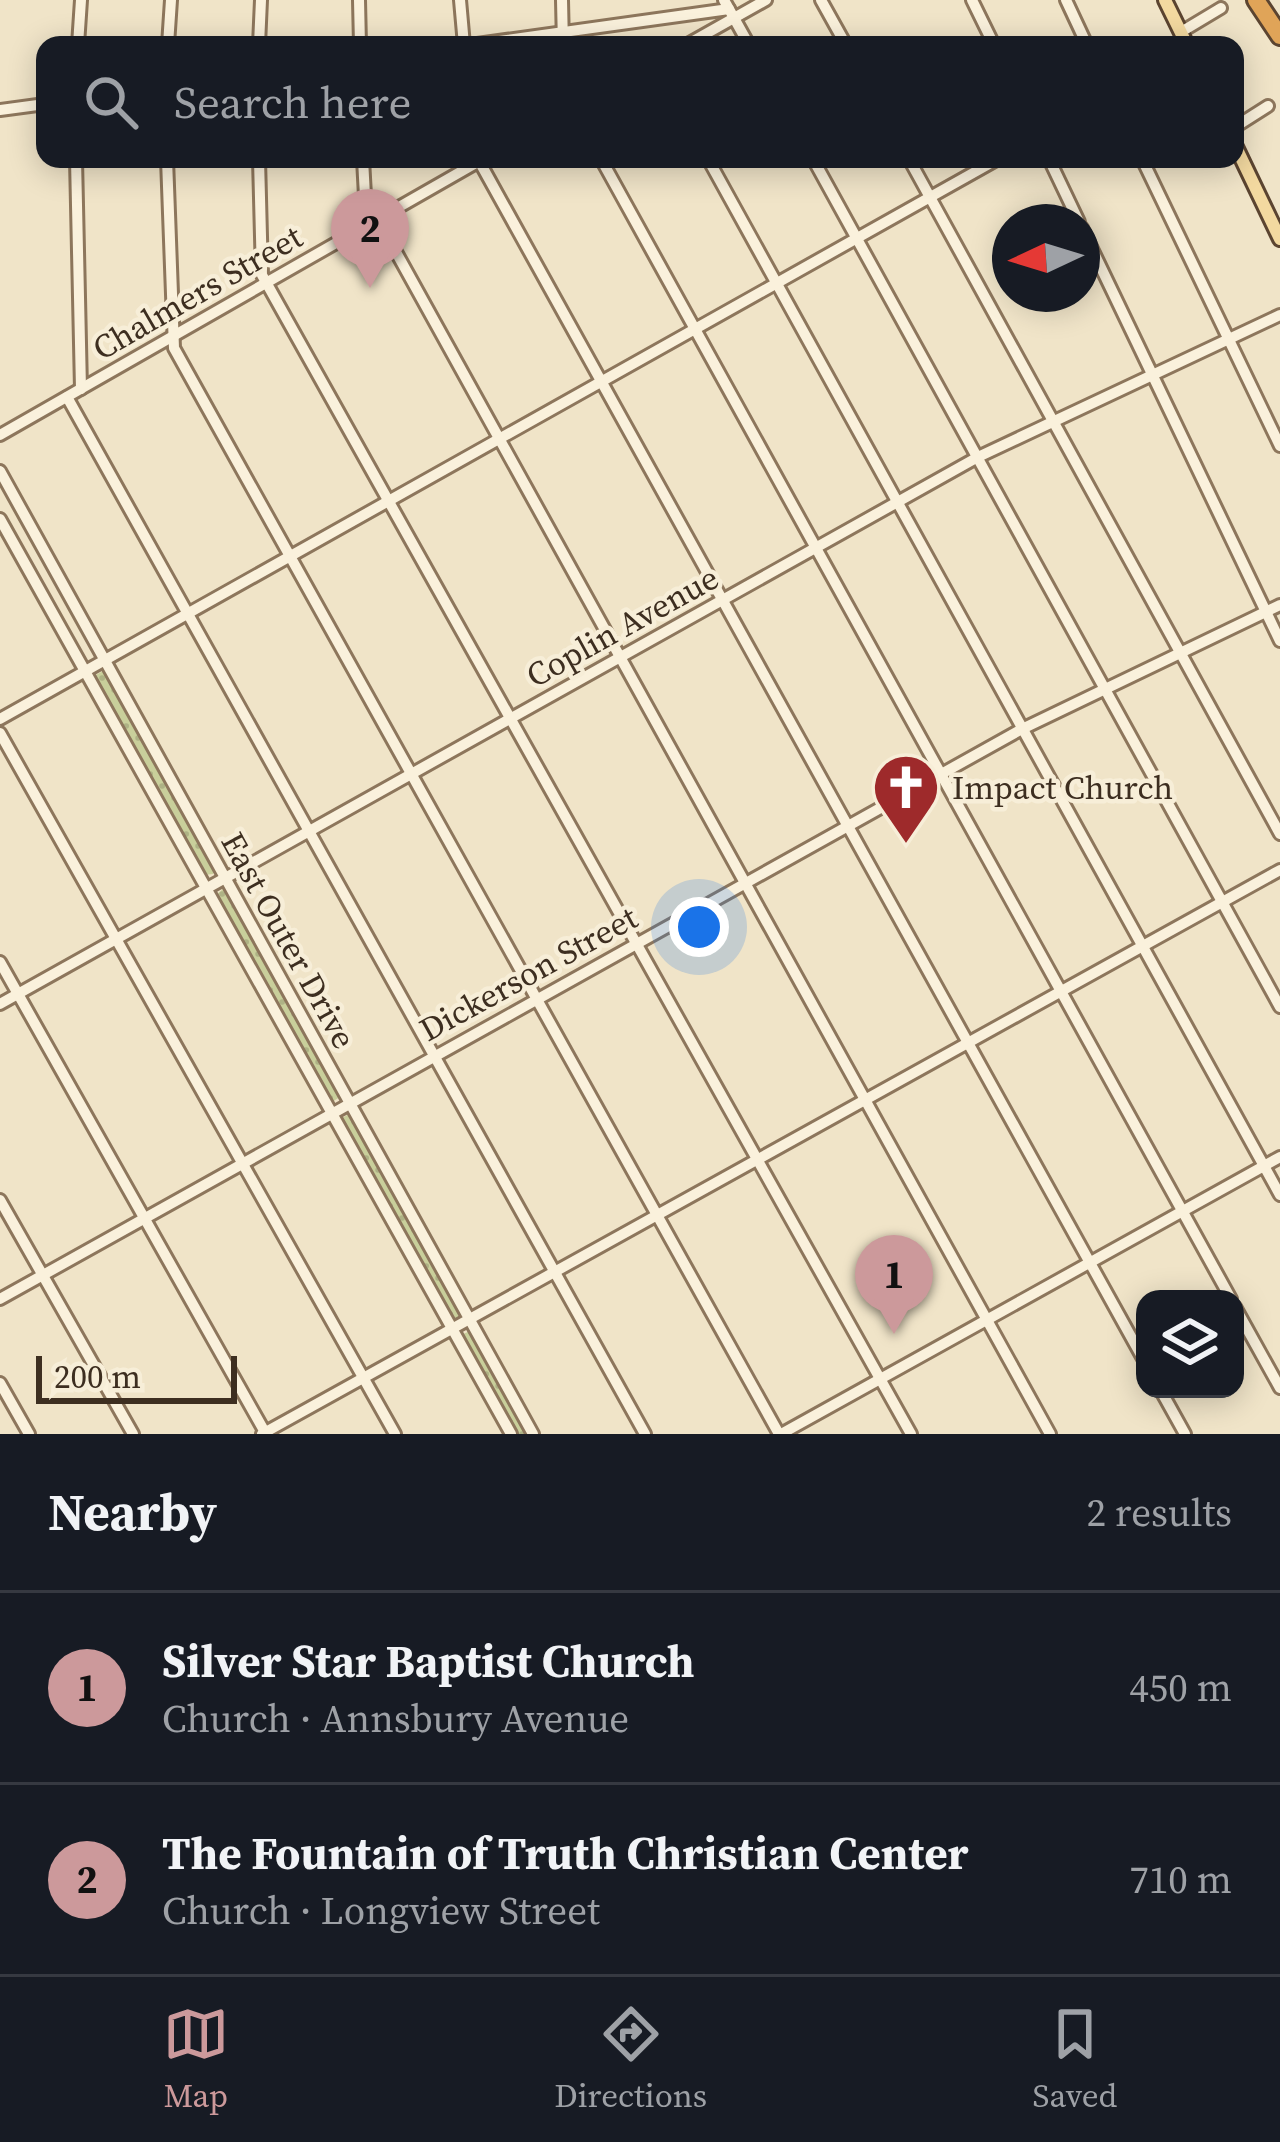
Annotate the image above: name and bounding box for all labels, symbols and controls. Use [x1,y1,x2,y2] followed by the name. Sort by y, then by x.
[36,36,1244,168] search box
[78,69,144,135] icon: search
[174,71,411,133] text: Search here
[331,189,409,288] pin: 2
[992,204,1100,312] north arrow
[84,214,310,371] street label: Chalmers Street
[518,555,726,698] street label: Coplin Avenue
[871,752,941,846] church icon: Impact Church
[952,765,1173,810] place label: Impact Church
[211,824,367,1056] street label: East Outer Drive
[411,895,645,1052] street label: Dickerson Street
[669,897,729,957] your location
[855,1235,933,1334] pin: 1
[1136,1290,1244,1398] map controls
[1136,1290,1244,1398] button: layers
[36,1350,237,1403] scale bar
[54,1354,141,1399] text: 200 m
[48,1477,217,1547] text: Nearby
[1087,1486,1232,1539] text: 2 results
[162,1630,695,1692] text: Silver Star Baptist Church
[76,1661,98,1714] text: 1
[1129,1661,1232,1714] text: 450 m
[162,1692,629,1745] text: Church · Annsbury Avenue
[162,1822,969,1884] text: The Fountain of Truth Christian Center
[76,1853,98,1906] text: 2
[1129,1853,1232,1906] text: 710 m
[162,1884,600,1937] text: Church · Longview Street
[163,2001,229,2118] tab: Map
[554,2001,707,2118] tab: Directions
[1033,2001,1117,2118] tab: Saved

